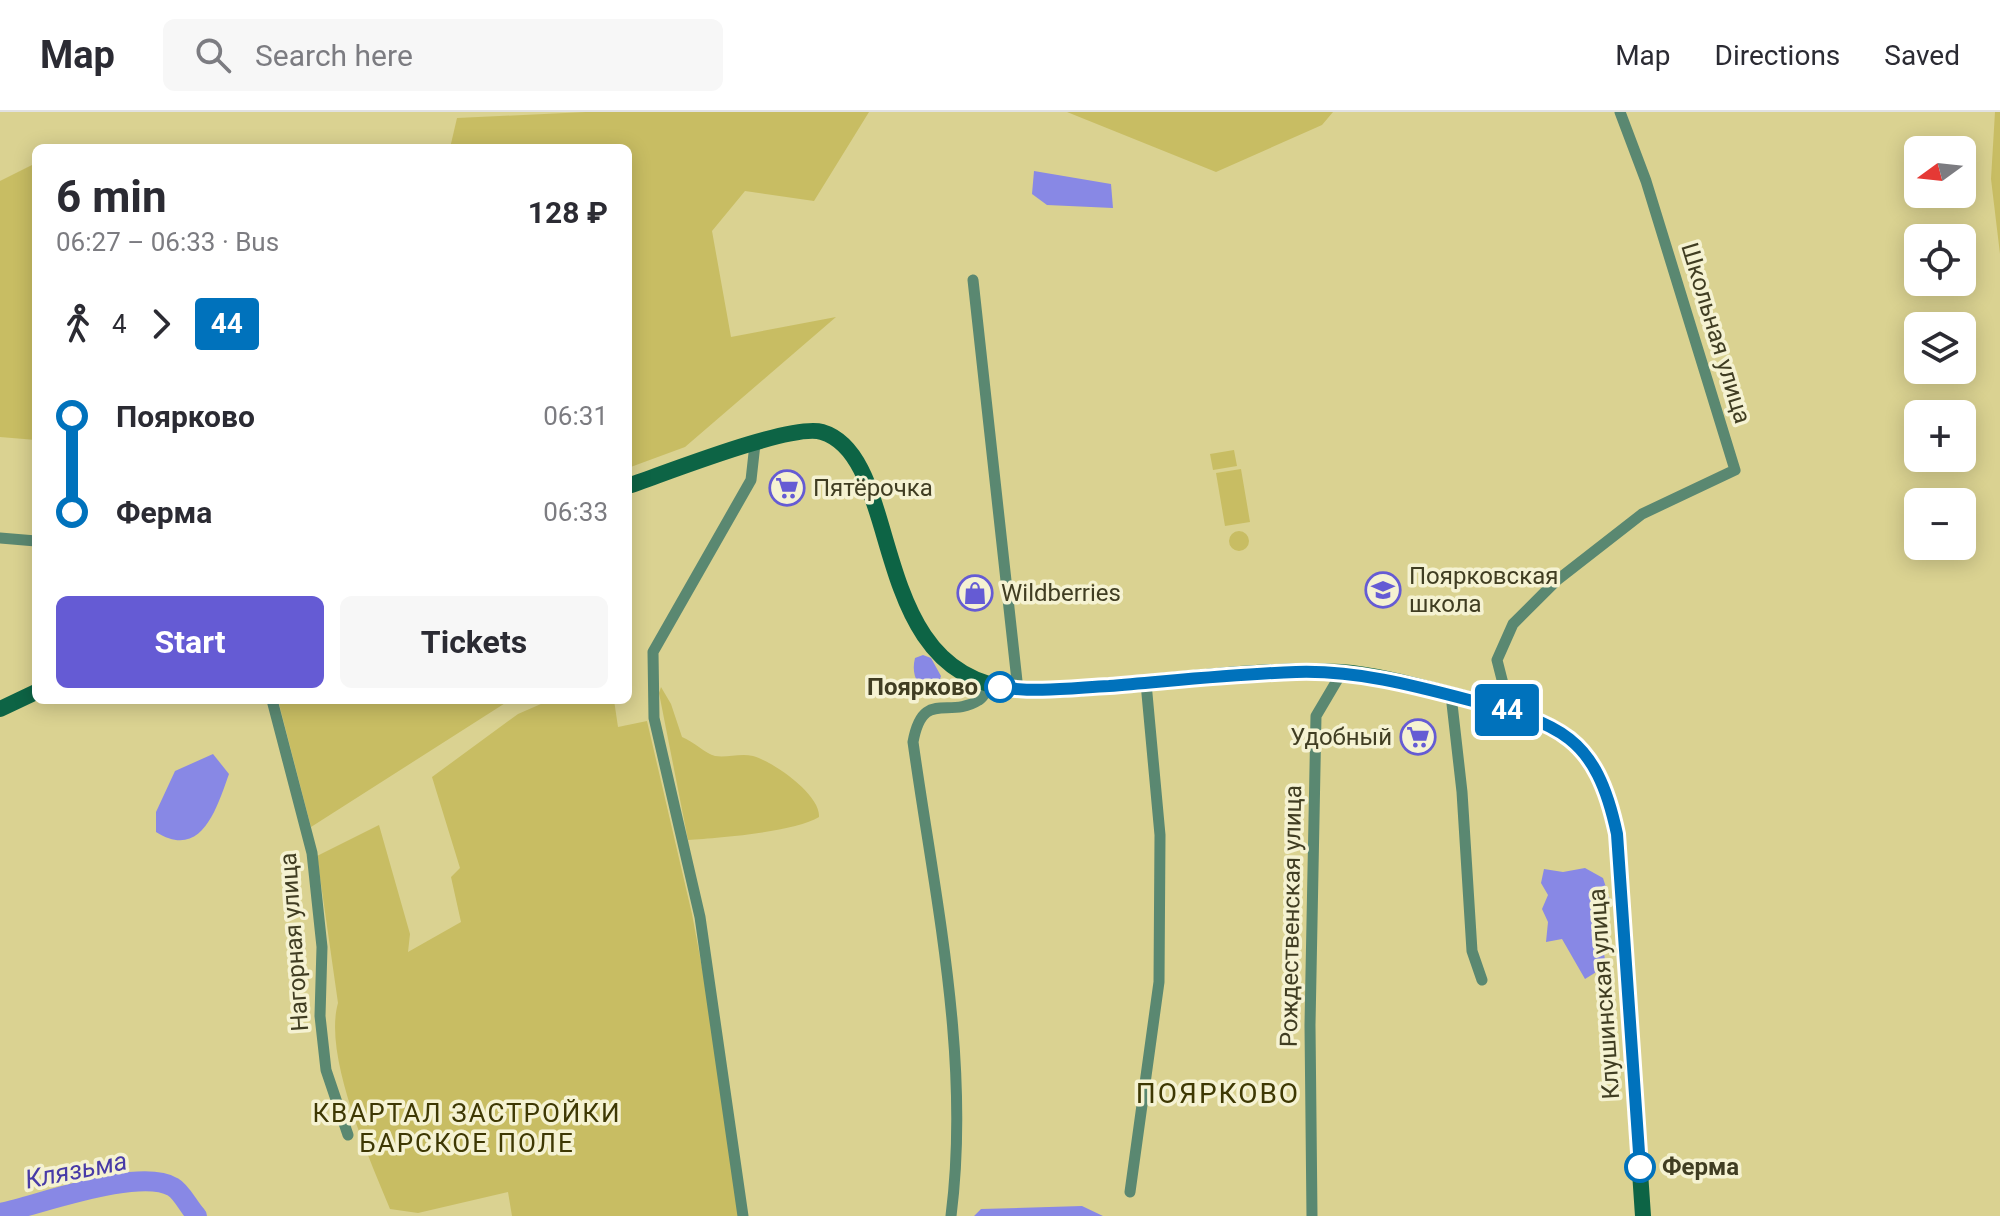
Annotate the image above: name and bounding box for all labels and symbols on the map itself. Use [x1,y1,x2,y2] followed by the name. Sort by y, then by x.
[1904,136,1976,208] north arrow
[1675,239,1757,427] street label: Школьная улица
[768,469,806,507] supermarket icon: Пятёрочка
[813,474,933,502] place label: Пятёрочка
[1409,562,1558,618] place label: Поярковская школа
[1364,571,1402,609] school or university icon: Поярковская школа
[956,574,994,612] shop icon: Wildberries
[1001,579,1121,607] place label: Wildberries
[985,672,1015,702] marker: Поярково
[867,673,978,701] place label: Поярково
[1471,684,1543,736] line badge: 44
[1399,718,1437,756] supermarket icon: Удобный
[1290,723,1392,751] place label: Удобный
[1275,785,1307,1047] street label: Рождественская улица
[274,852,314,1032] street label: Нагорная улица
[1583,888,1625,1100] street label: Клушинская улица
[1136,1077,1300,1110] district label: ПОЯРКОВО
[312,1098,622,1158] district label: КВАРТАЛ ЗАСТРОЙКИ БАРСКОЕ ПОЛЕ
[22,1145,130,1195] water label: Клязьма
[1625,1152,1655,1182] marker: Ферма
[1662,1153,1739,1181] place label: Ферма

